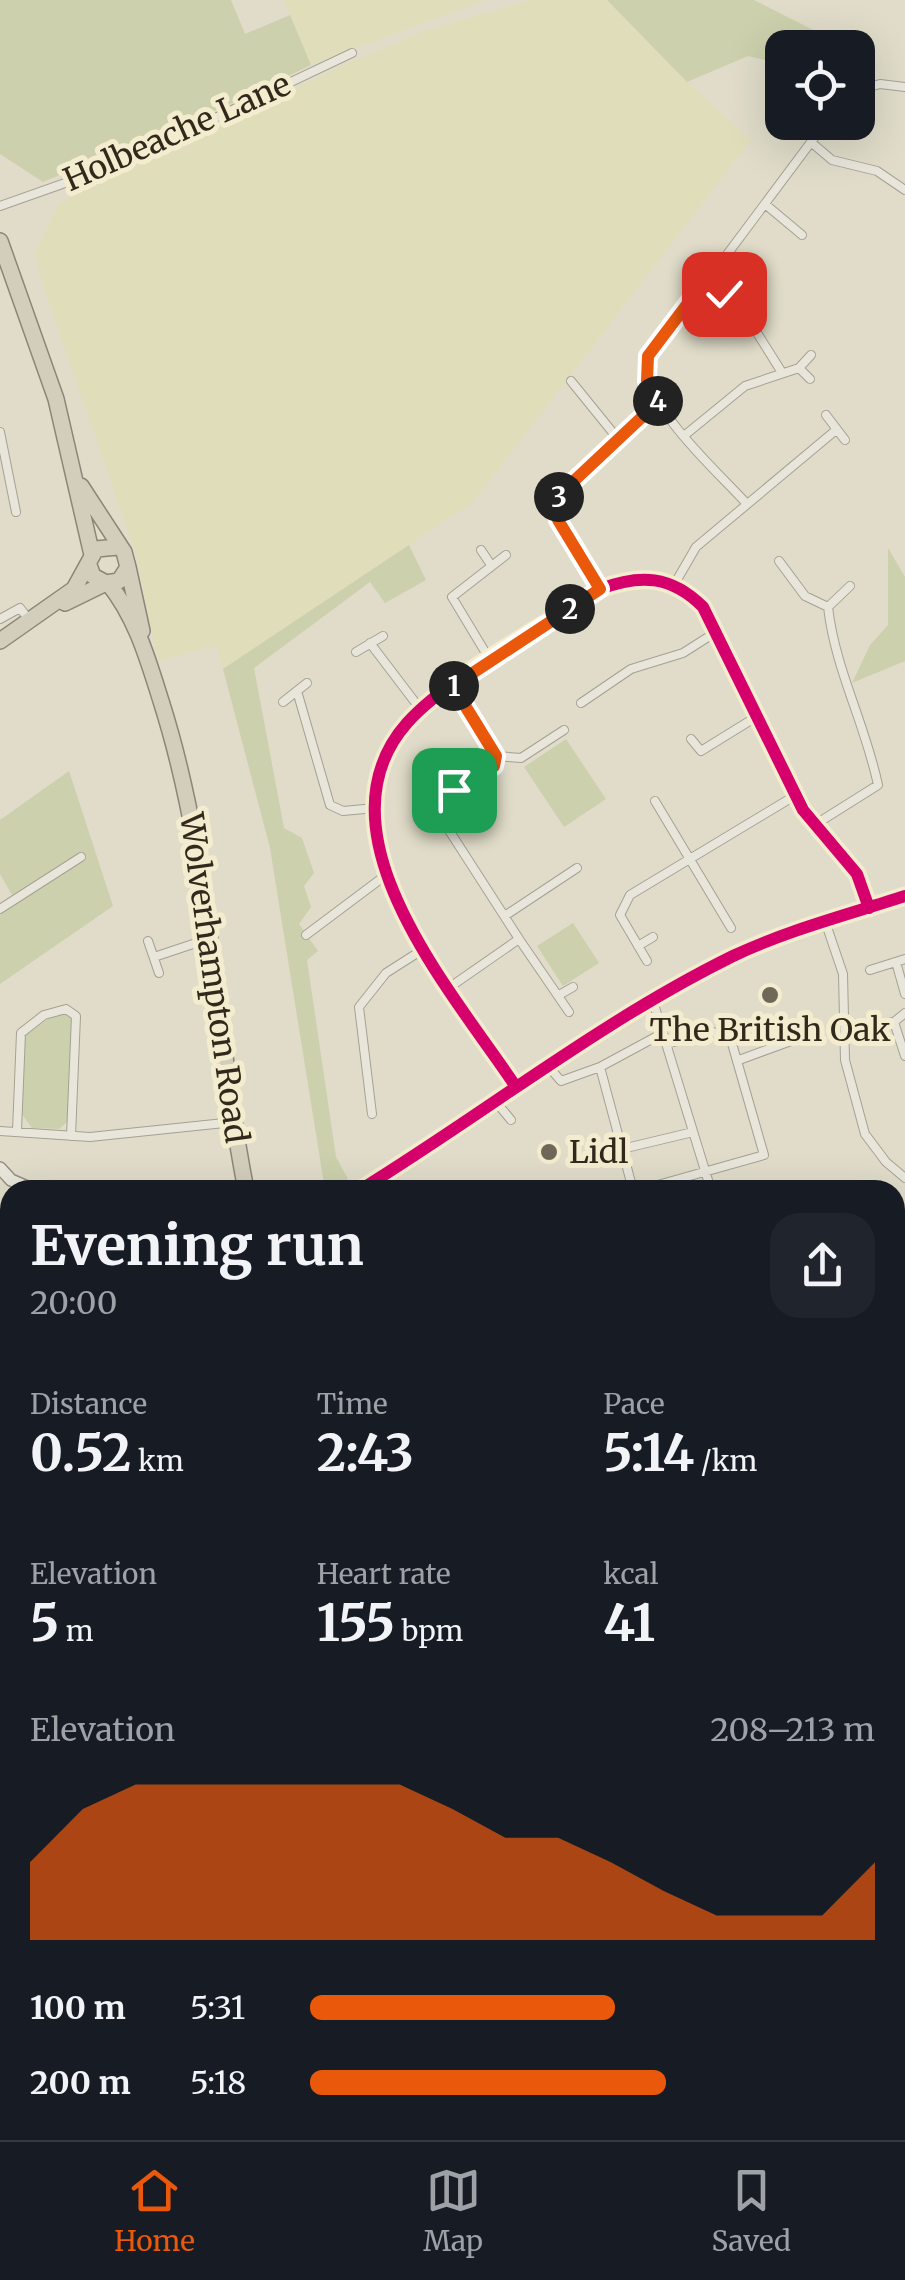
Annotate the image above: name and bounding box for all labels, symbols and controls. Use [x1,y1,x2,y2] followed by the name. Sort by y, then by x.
[765,30,875,140] map controls
[765,30,875,140] button: locate
[57,64,297,200] street label: Holbeache Lane
[682,252,767,337] pin
[697,267,752,322] icon: check
[633,376,683,426] pin: 4
[649,383,667,419] text: 4
[534,472,584,522] pin: 3
[551,479,567,515] text: 3
[545,584,595,634] pin: 2
[562,591,578,627] text: 2
[429,661,479,711] pin: 1
[448,668,460,704] text: 1
[412,748,497,833] pin
[427,763,482,818] icon: arrive
[171,810,257,1145] street label: Wolverhampton Road
[759,984,781,1006] marker: The British Oak
[649,1010,891,1050] place label: The British Oak
[569,1132,628,1172] place label: Lidl
[538,1141,560,1163] marker: Lidl
[30,1211,364,1280] text: Evening run
[770,1213,875,1318] button: share
[30,1283,117,1323] text: 20:00
[30,1386,147,1422] text: Distance
[317,1386,388,1422] text: Time
[603,1386,665,1422] text: Pace
[30,1422,131,1485] text: 0.52
[317,1422,414,1485] text: 2:43
[603,1422,694,1485] text: 5:14
[131,1443,184,1479] text: km
[694,1443,757,1479] text: /km
[30,1556,157,1592] text: Elevation
[317,1556,451,1592] text: Heart rate
[603,1556,658,1592] text: kcal
[30,1592,59,1655] text: 5
[317,1592,395,1655] text: 155
[603,1592,655,1655] text: 41
[59,1613,94,1649] text: m
[395,1613,463,1649] text: bpm
[30,1710,175,1750] text: Elevation
[710,1710,875,1750] text: 208–213 m
[30,1988,126,2028] text: 100 m
[190,1988,245,2028] text: 5:31
[30,2063,131,2103] text: 200 m
[190,2063,246,2103] text: 5:18
[114,2163,195,2259] tab: Home
[423,2163,483,2259] tab: Map
[711,2163,791,2259] tab: Saved

